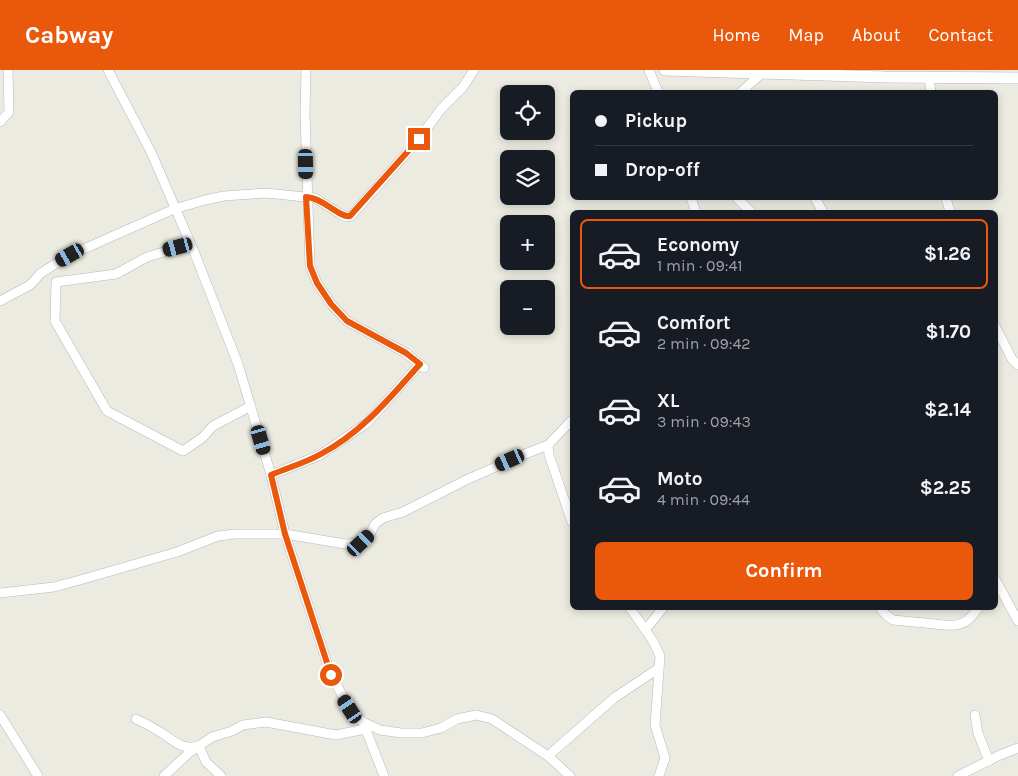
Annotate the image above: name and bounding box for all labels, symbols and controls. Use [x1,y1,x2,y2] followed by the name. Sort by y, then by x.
[25,21,113,49] text: Cabway
[712,24,760,46] text: Home
[788,24,824,46] text: Map
[852,24,901,46] text: About
[929,24,993,46] text: Contact
[500,85,555,335] map controls
[500,85,555,140] button: locate
[625,110,687,132] text: Pickup
[408,128,430,150] route end
[298,149,313,179] car
[500,150,555,205] button: layers
[625,159,700,181] text: Drop-off
[500,215,555,270] button: +
[597,232,642,277] icon: car
[657,234,739,256] text: Economy
[161,236,194,258] car
[53,241,86,269] car
[924,243,971,265] text: $1.26
[657,256,743,275] text: 1 min · 09:41
[500,280,555,335] button: −
[597,310,642,355] icon: car
[657,312,731,334] text: Comfort
[926,321,971,343] text: $1.70
[657,334,751,353] text: 2 min · 09:42
[597,388,642,433] icon: car
[657,390,679,412] text: XL
[924,399,971,421] text: $2.14
[657,412,751,431] text: 3 min · 09:43
[249,424,272,456] car
[493,447,526,473] car
[597,466,642,511] icon: car
[657,468,703,490] text: Moto
[920,477,971,499] text: $2.25
[657,490,750,509] text: 4 min · 09:44
[344,527,377,559] car
[595,542,973,600] button: Confirm
[320,664,342,686] route start
[335,692,364,726] car

